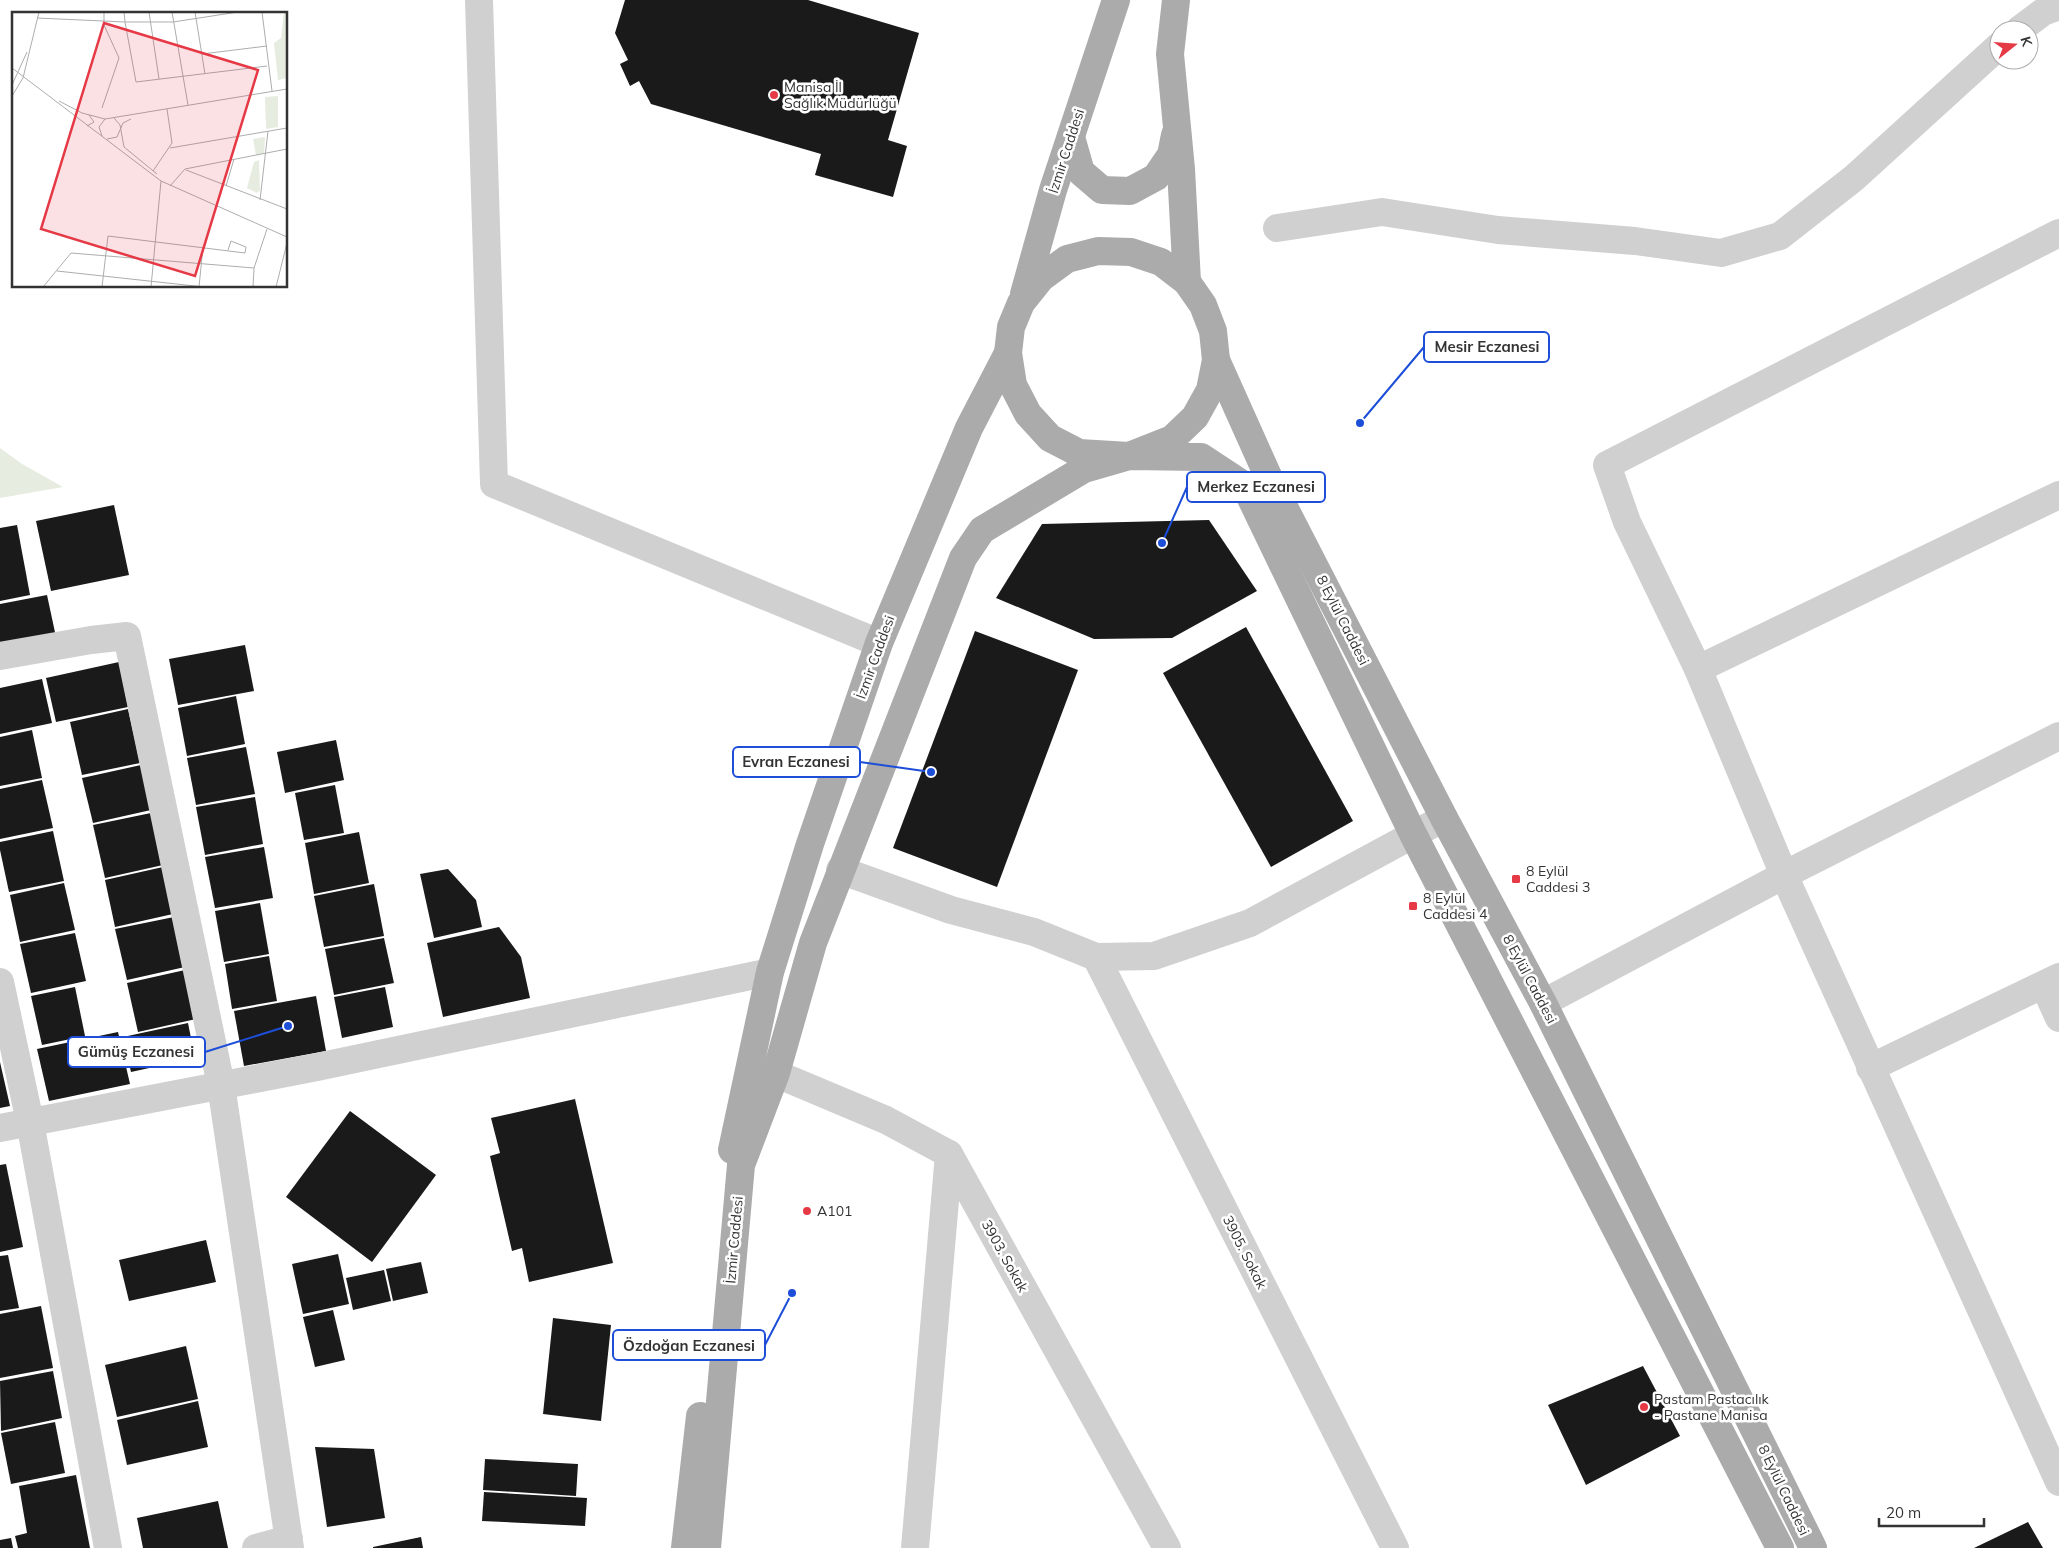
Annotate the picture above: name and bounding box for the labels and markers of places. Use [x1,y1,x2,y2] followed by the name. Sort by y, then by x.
[784,78,897,112] place label: Manisa İl Sağlık Müdürlüğü
[768,89,780,101] marker: Manisa İl Sağlık Müdürlüğü
[1424,332,1549,362] callout: Mesir Eczanesi
[1187,472,1325,502] callout: Merkez Eczanesi
[733,747,860,777] callout: Evran Eczanesi
[1526,862,1591,896] place label: 8 Eylül Caddesi 3
[1510,873,1522,885] marker: 8 Eylül Caddesi 3
[1423,889,1488,923] place label: 8 Eylül Caddesi 4
[1407,900,1419,912] marker: 8 Eylül Caddesi 4
[68,1037,205,1067] callout: Gümüş Eczanesi
[817,1202,853,1220] place label: A101
[801,1205,813,1217] marker: A101
[613,1330,765,1360] callout: Özdoğan Eczanesi
[1654,1390,1770,1424] place label: Pastam Pastacılık - Pastane Manisa
[1638,1401,1650,1413] marker: Pastam Pastacılık - Pastane Manisa

